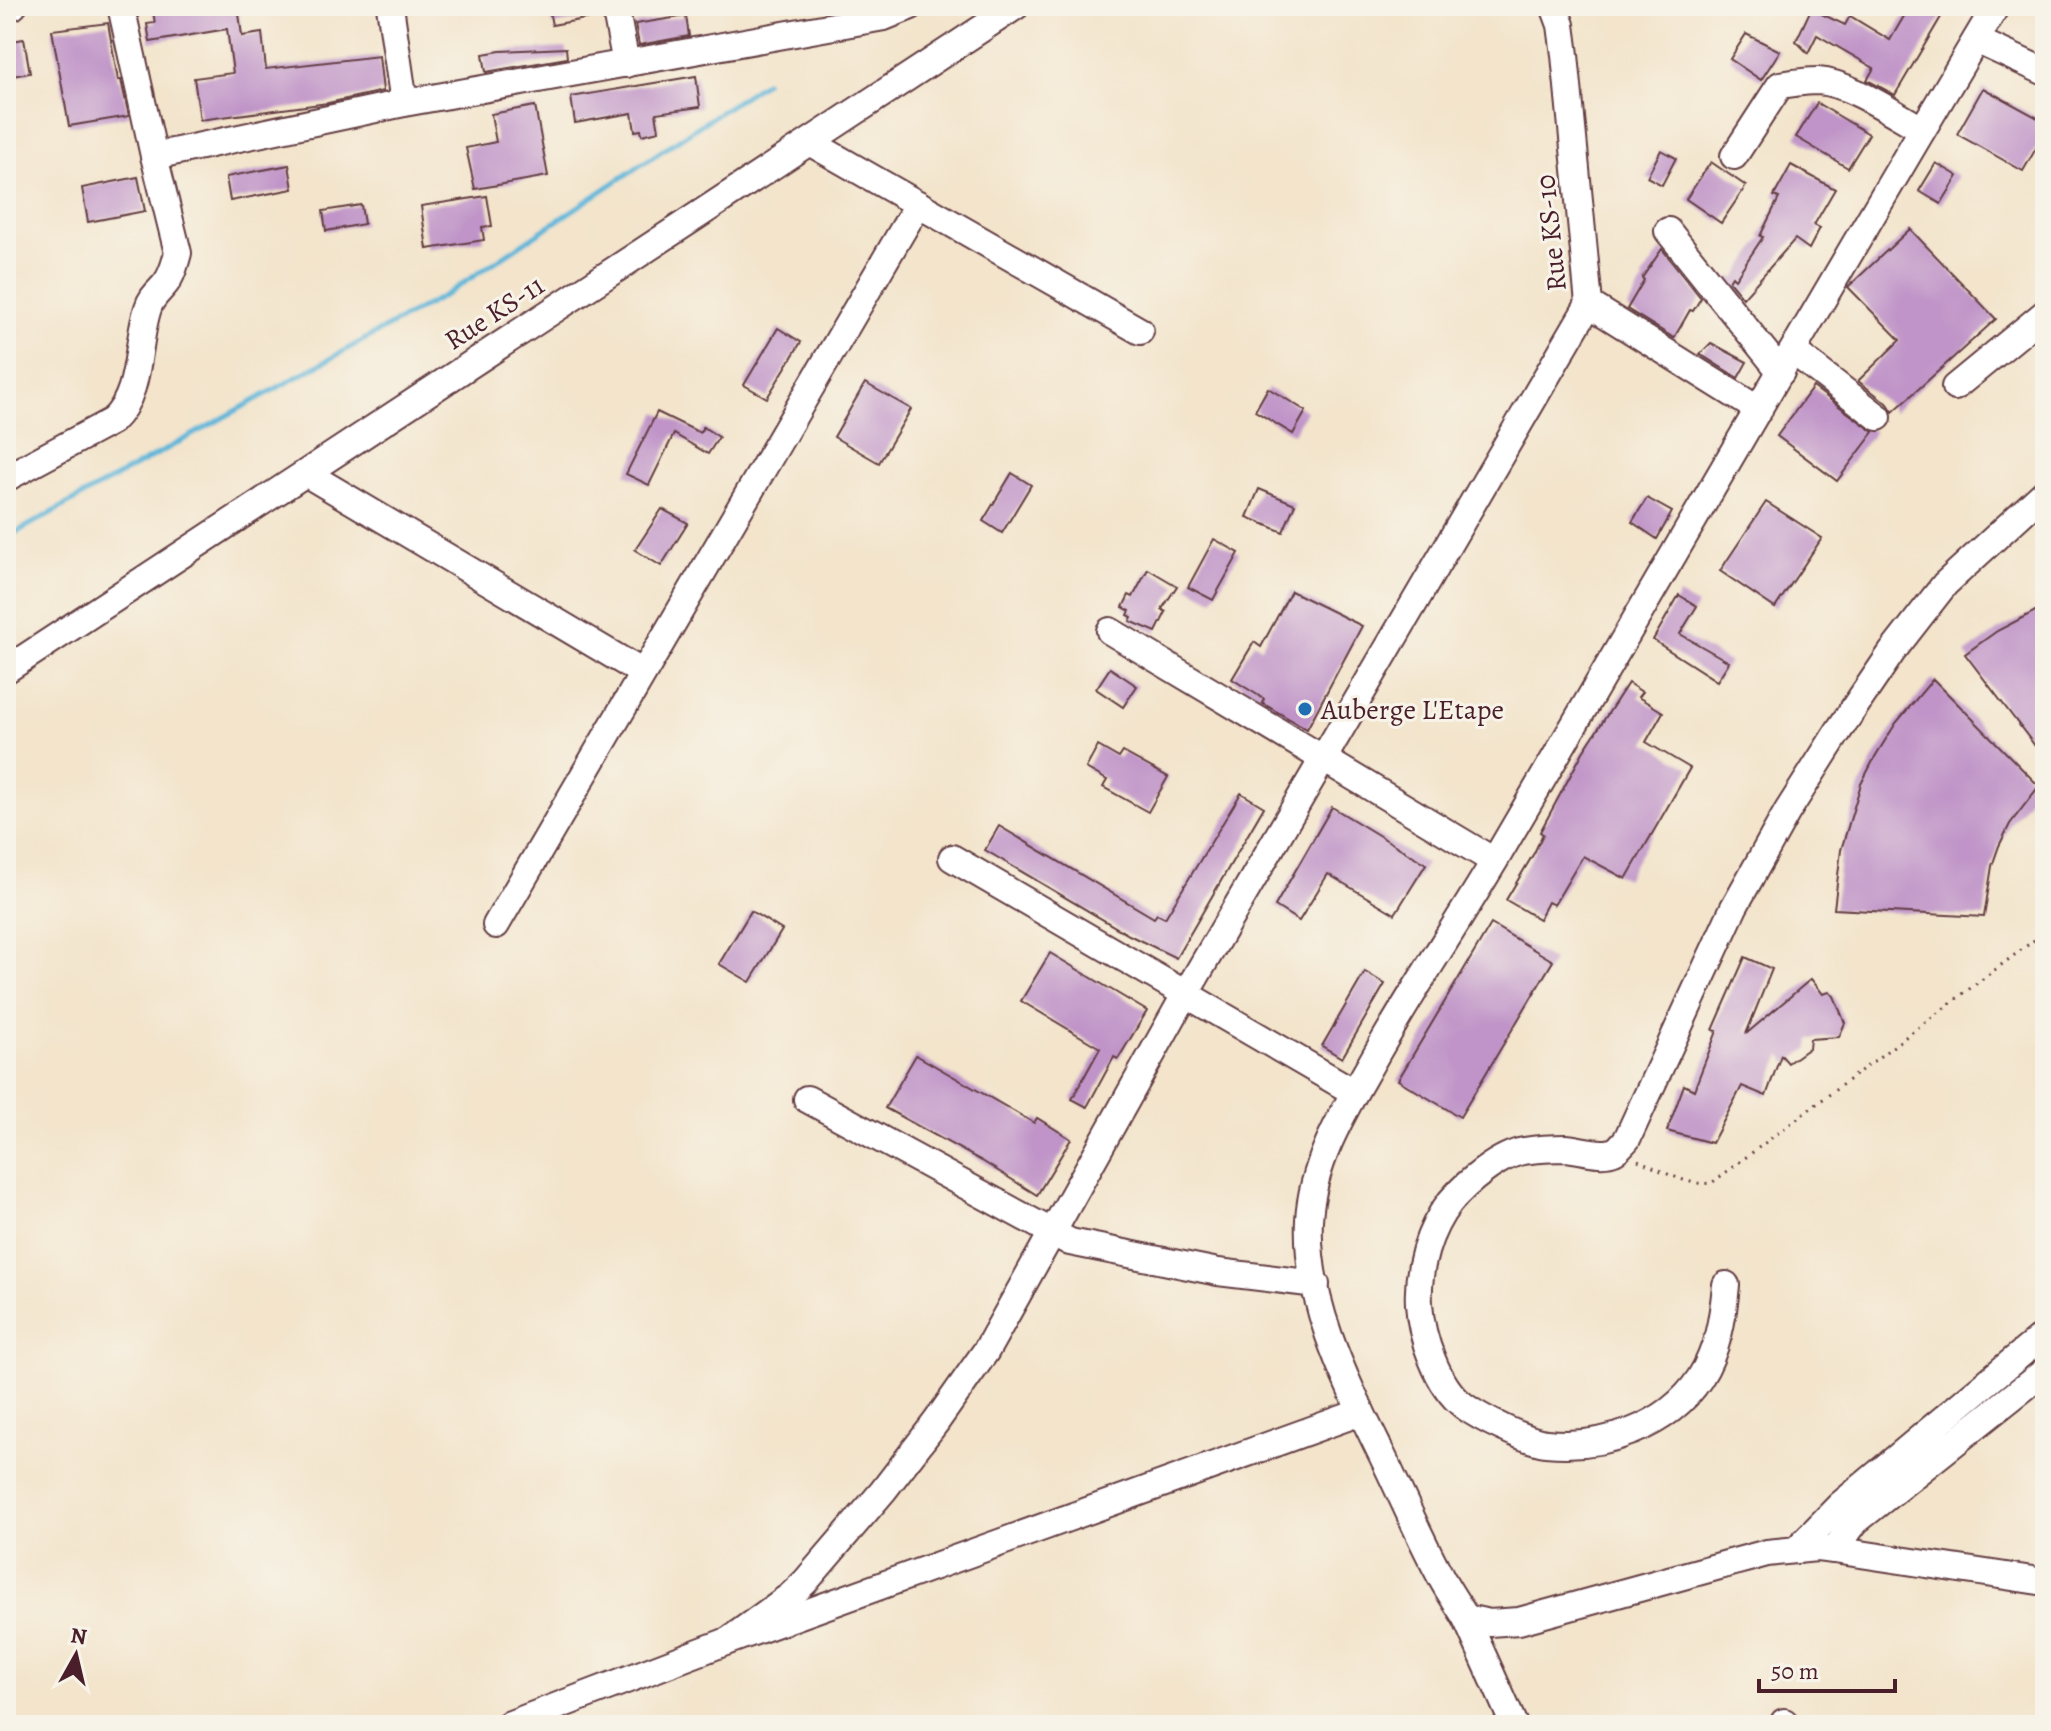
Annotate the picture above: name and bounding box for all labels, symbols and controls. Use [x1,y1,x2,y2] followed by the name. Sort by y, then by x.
[1526,173,1576,293] street label: Rue KS-10
[437,266,552,359] street label: Rue KS-11
[1320,691,1504,729] place label: Auberge L'Etape
[1296,700,1314,718] marker: Auberge L'Etape
[36,1615,116,1695] north arrow
[69,1620,89,1652] text: N
[1759,1643,1895,1693] scale bar
[1771,1655,1819,1687] text: 50 m

